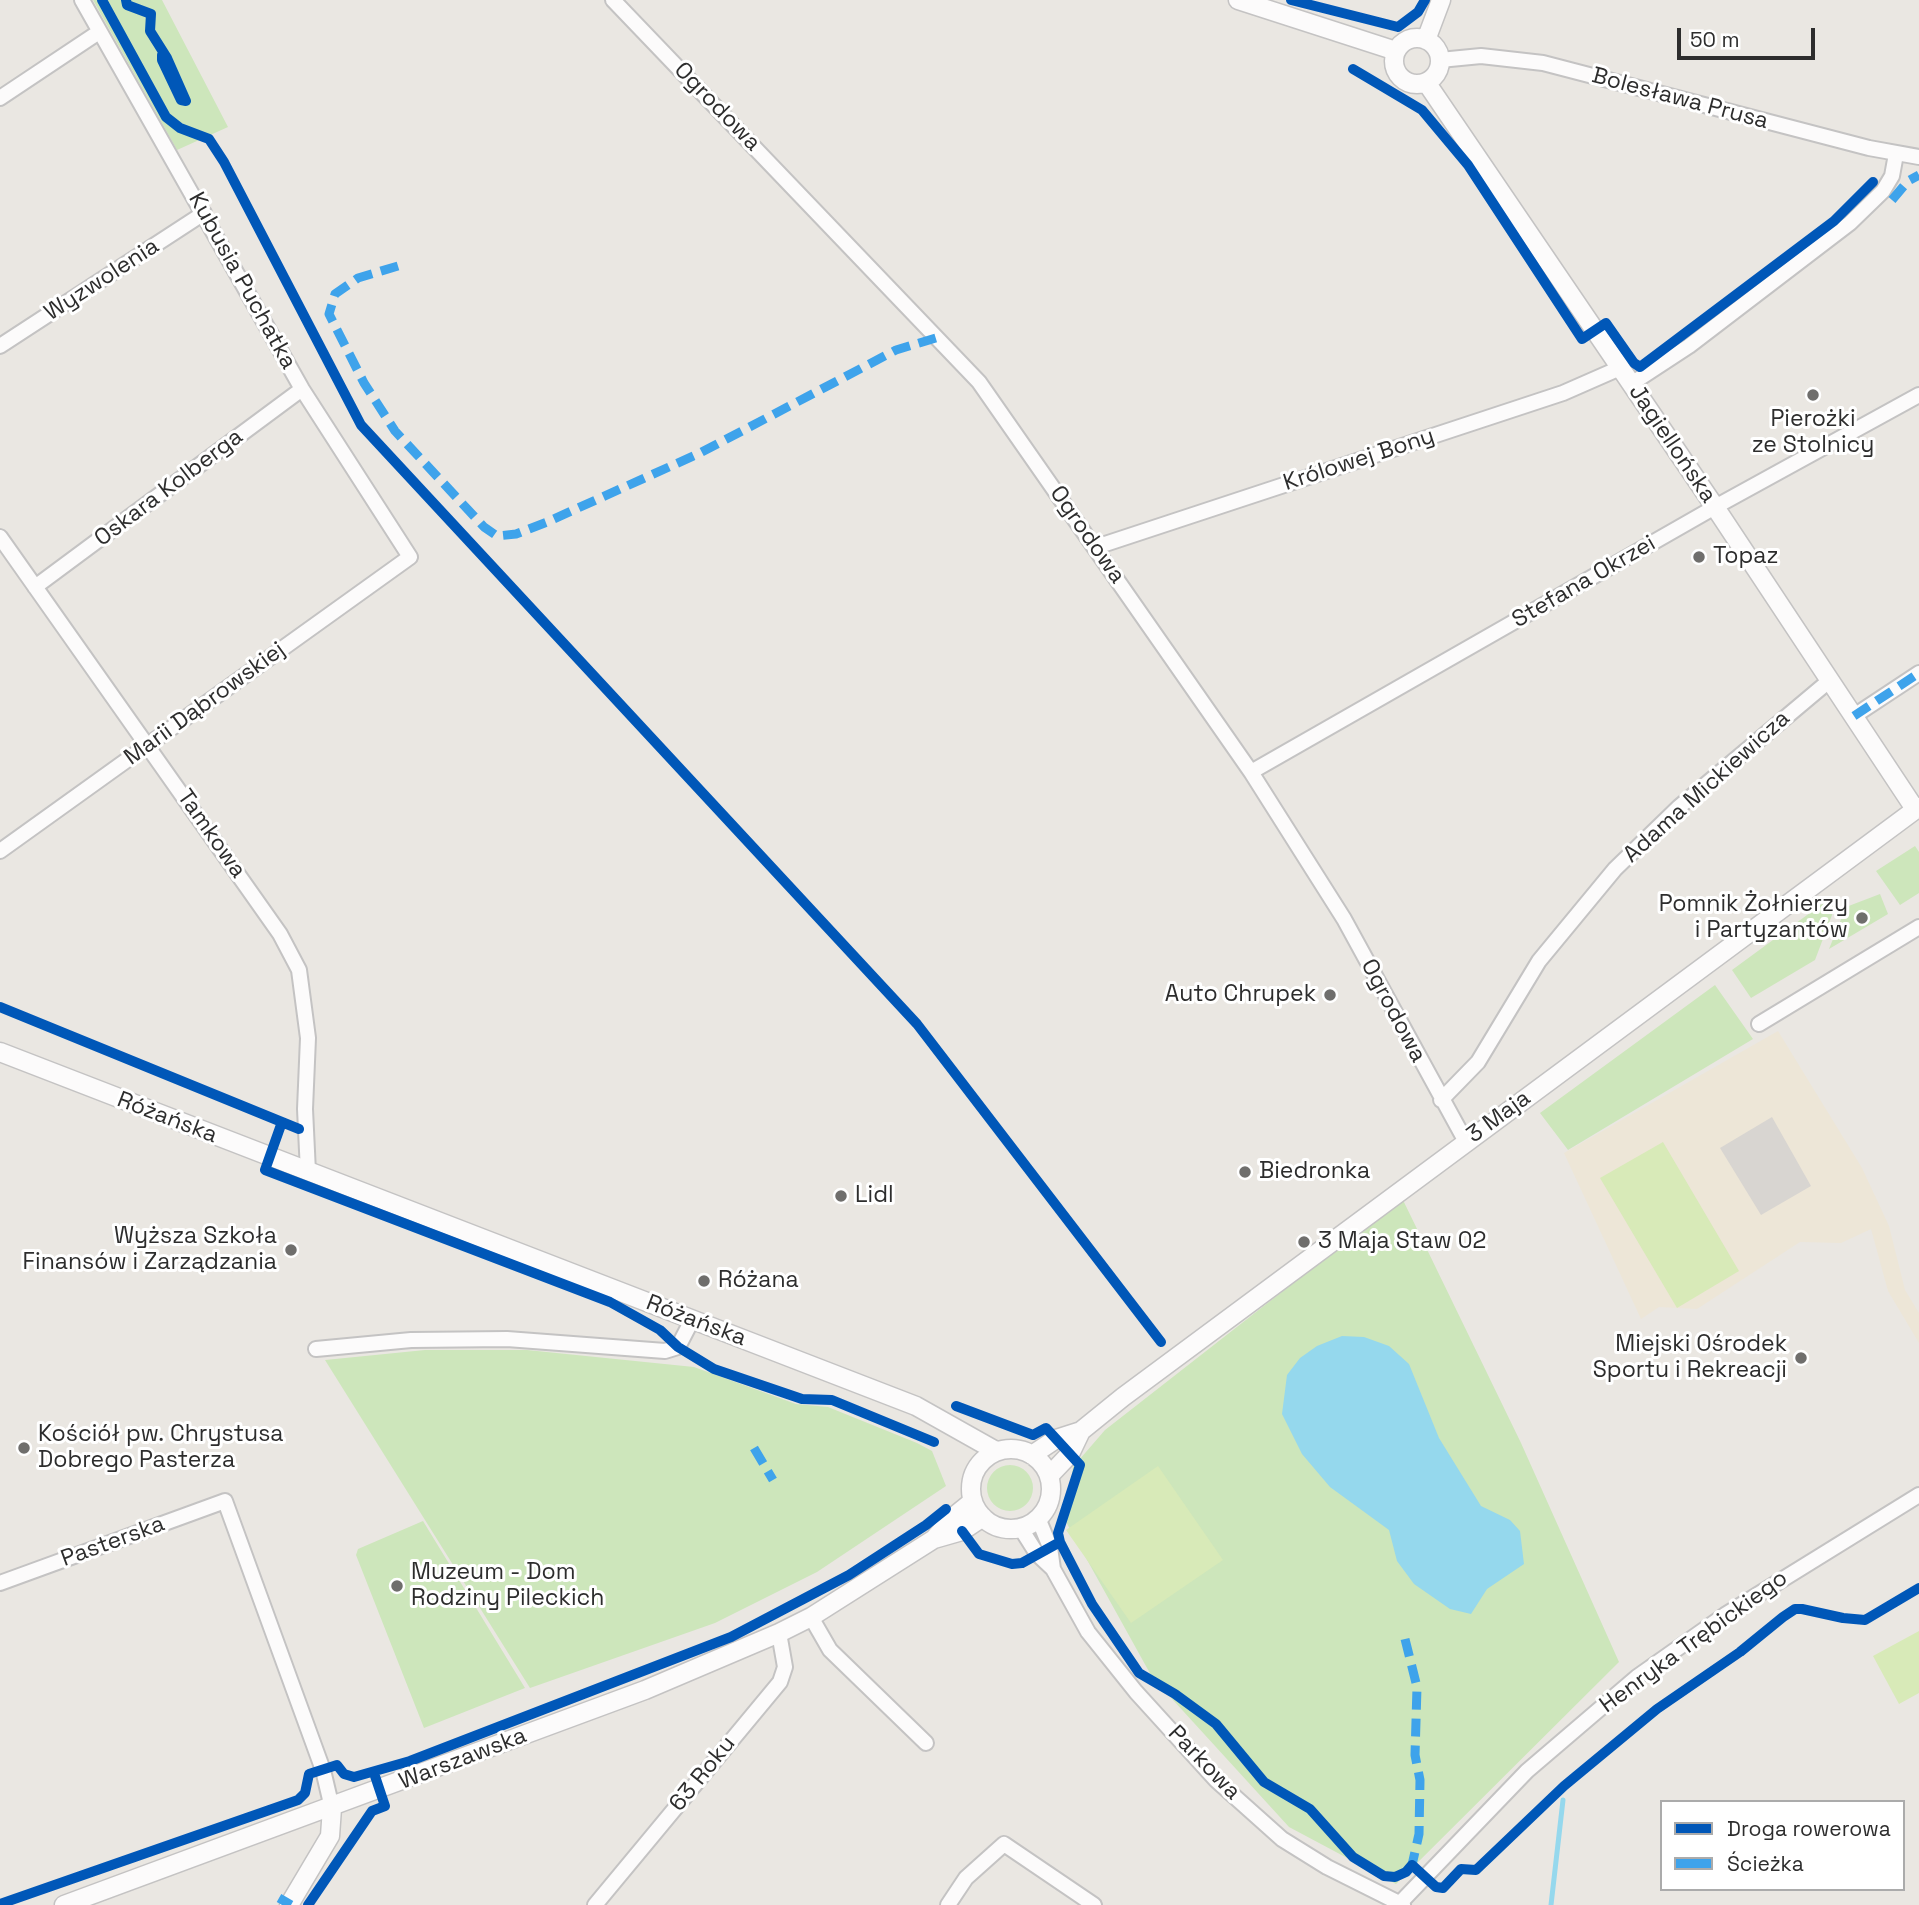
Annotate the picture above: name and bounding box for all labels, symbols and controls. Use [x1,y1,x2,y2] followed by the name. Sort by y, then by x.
[1681,14,1819,58] scale bar
[1690,26,1740,53] text: 50 m
[668,57,766,157] street label: Ogrodowa
[1589,62,1771,136] street label: Bolesława Prusa
[182,188,302,374] street label: Kubusia Puchatka
[40,233,164,327] street label: Wyzwolenia
[1622,379,1722,509] street label: Jagiellońska
[1805,387,1821,403] marker: Pierożki ze Stolnicy
[1752,406,1874,460] place label: Pierożki ze Stolnicy
[89,423,249,553] street label: Oskara Kolberga
[1280,423,1438,497] street label: Królowej Bony
[1043,481,1131,589] street label: Ogrodowa
[1507,530,1661,634] street label: Stefana Okrzei
[1713,543,1778,571] place label: Topaz
[1691,549,1707,565] marker: Topaz
[119,636,291,772] street label: Marii Dąbrowskiej
[1618,705,1796,869] street label: Adama Mickiewicza
[171,784,251,884] street label: Tamkowa
[1659,891,1848,945] place label: Pomnik Żołnierzy i Partyzantów
[1854,910,1870,926] marker: Pomnik Żołnierzy i Partyzantów
[1354,955,1432,1067] street label: Ogrodowa
[1165,981,1316,1009] place label: Auto Chrupek
[1322,987,1338,1003] marker: Auto Chrupek
[1462,1085,1536,1149] street label: 3 Maja
[113,1086,221,1150] street label: Różańska
[1259,1158,1370,1186] place label: Biedronka
[1237,1164,1253,1180] marker: Biedronka
[855,1182,894,1210] place label: Lidl
[833,1188,849,1204] marker: Lidl
[23,1223,277,1277] place label: Wyższa Szkoła Finansów i Zarządzania
[1318,1228,1486,1256] place label: 3 Maja Staw 02
[1296,1234,1312,1250] marker: 3 Maja Staw 02
[283,1242,299,1258] marker: Wyższa Szkoła Finansów i Zarządzania
[718,1267,799,1295] place label: Różana
[696,1273,712,1289] marker: Różana
[642,1289,750,1353] street label: Różańska
[1593,1331,1787,1385] place label: Miejski Ośrodek Sportu i Rekreacji
[1793,1350,1809,1366] marker: Miejski Ośrodek Sportu i Rekreacji
[38,1421,283,1475] place label: Kościół pw. Chrystusa Dobrego Pasterza
[16,1440,32,1456] marker: Kościół pw. Chrystusa Dobrego Pasterza
[57,1511,169,1573] street label: Pasterska
[411,1559,604,1613] place label: Muzeum - Dom Rodziny Pileckich
[1595,1565,1793,1719] street label: Henryka Trębickiego
[389,1578,405,1594] marker: Muzeum - Dom Rodziny Pileckich
[1162,1720,1246,1806] street label: Parkowa
[395,1722,531,1796] street label: Warszawska
[664,1731,742,1817] street label: 63 Roku
[1660,1800,1905,1891] legend
[1727,1815,1891,1842] text: Droga rowerowa
[1727,1850,1804,1877] text: Ścieżka

